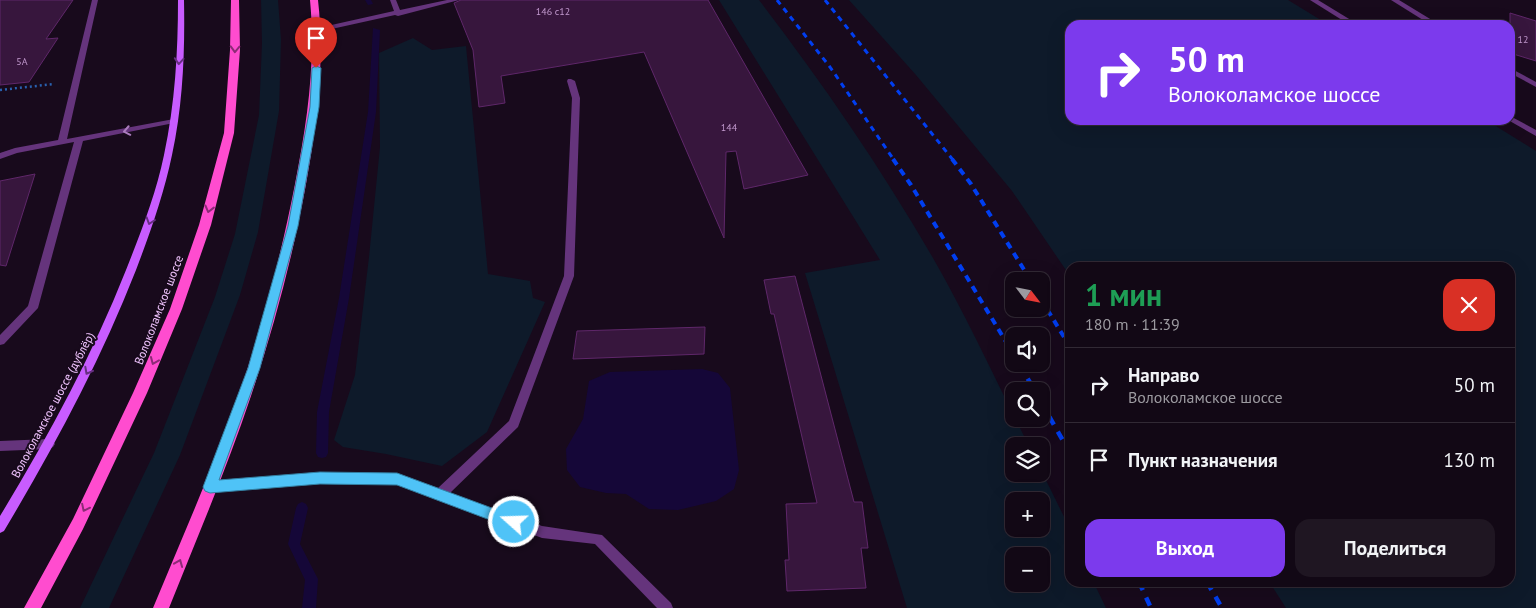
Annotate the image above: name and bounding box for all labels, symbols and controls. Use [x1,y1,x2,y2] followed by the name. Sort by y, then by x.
[536,5,570,18] house number: 146 с12
[295,17,337,68] pin
[302,24,330,52] icon: arrive
[1518,33,1528,46] house number: 12
[1168,36,1245,82] text: 50 m
[1085,40,1150,105] icon: right
[230,45,240,53] one-way arrow
[16,55,28,68] house number: 5А
[174,58,185,66] one-way arrow
[1168,80,1381,108] text: Волоколамское шоссе
[721,121,738,134] house number: 144
[122,126,131,136] one-way arrow
[205,204,215,212] one-way arrow
[145,216,155,224] one-way arrow
[131,253,186,367] street label: Волоколамское шоссе
[1005,272,1050,318] north arrow
[1005,272,1050,592] map controls
[1085,275,1162,314] text: 1 мин
[1443,279,1495,331] button: close
[1085,314,1180,334] text: 180 m · 11:39
[1005,327,1050,372] button: sound
[8,329,97,480] street label: Волоколамское шоссе (дублёр)
[150,356,160,365] one-way arrow
[1128,363,1199,387] text: Направо
[84,365,94,374] one-way arrow
[1085,371,1113,399] icon: right
[1454,373,1495,397] text: 50 m
[1005,382,1050,427] button: search
[1128,387,1283,407] text: Волоколамское шоссе
[1005,437,1050,482] button: layers
[1085,446,1113,474] icon: arrive
[1128,448,1278,472] text: Пункт назначения
[1443,448,1495,472] text: 130 m
[1005,492,1050,537] button: +
[487,495,539,547] position arrow
[81,503,91,512] one-way arrow
[1085,519,1285,577] button: Выход
[1295,519,1495,577] button: Поделиться
[1005,547,1050,592] button: −
[173,559,183,568] one-way arrow

